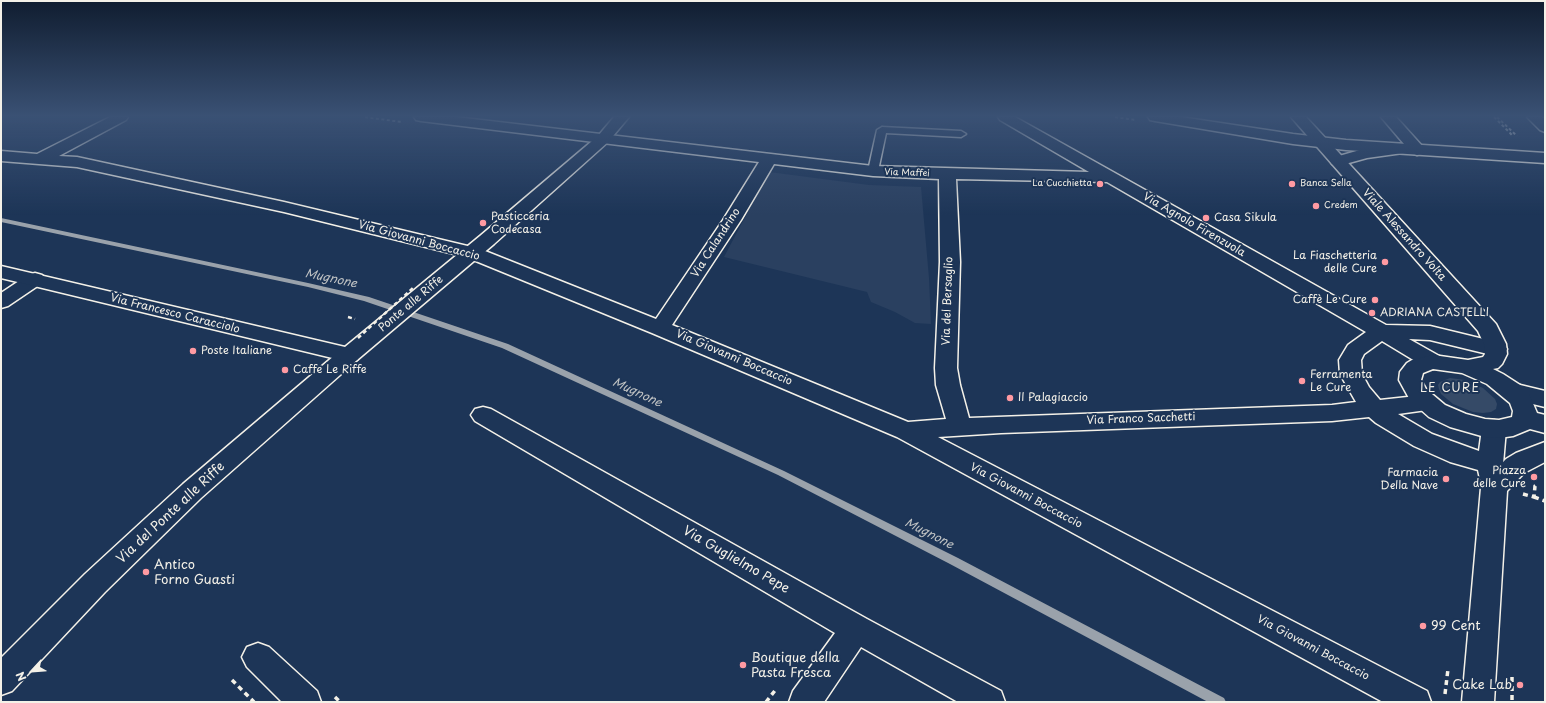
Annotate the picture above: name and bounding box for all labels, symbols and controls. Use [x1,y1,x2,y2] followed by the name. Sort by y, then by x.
[884,167,930,179] street label: Via Maffei
[1032,179,1092,189] place label: La Cucchietta
[1095,179,1105,189] marker: La Cucchietta
[1287,179,1297,189] marker: Banca Sella
[1300,179,1352,189] place label: Banca Sella
[1359,186,1449,284] street label: Viale Alessandro Volta
[1140,190,1248,260] street label: Via Agnolo Firenzuola
[1311,201,1321,211] marker: Credem
[1324,201,1358,211] place label: Credem
[689,206,743,280] street label: Via Calandrino
[491,210,549,236] place label: Pasticceria Codecasa
[1214,211,1277,225] place label: Casa Sikula
[1201,213,1211,223] marker: Casa Sikula
[357,218,481,264] street label: Via Giovanni Boccaccio
[478,218,488,228] marker: Pasticceria Codecasa
[1293,249,1377,275] place label: La Fiaschetteria delle Cure
[940,256,956,346] street label: Via del Bersaglio
[1380,257,1390,267] marker: La Fiaschetteria delle Cure
[304,266,358,292] water label: Mugnone
[376,273,446,335] street label: Ponte alle Riffe
[109,292,241,336] street label: Via Francesco Caracciolo
[1293,293,1367,307] place label: Caffè Le Cure
[1370,295,1380,305] marker: Caffè Le Cure
[1380,306,1489,320] place label: ADRIANA CASTELLI
[1367,308,1377,318] marker: ADRIANA CASTELLI
[674,327,794,389] street label: Via Giovanni Boccaccio
[201,344,272,358] place label: Poste Italiane
[188,346,198,356] marker: Poste Italiane
[293,363,367,377] place label: Caffe Le Riffe
[280,365,290,375] marker: Caffe Le Riffe
[1310,368,1372,394] place label: Ferramenta Le Cure
[610,375,664,411] water label: Mugnone
[1297,376,1307,386] marker: Ferramenta Le Cure
[1420,382,1480,396] district label: LE CURE
[1018,391,1088,405] place label: Il Palagiaccio
[1005,393,1015,403] marker: Il Palagiaccio
[1086,411,1196,427] street label: Via Franco Sacchetti
[114,459,228,567] street label: Via del Ponte alle Riffe
[968,461,1084,531] street label: Via Giovanni Boccaccio
[1473,464,1526,490] place label: Piazza delle Cure
[1380,466,1438,492] place label: Farmacia Della Nave
[1529,472,1539,482] marker: Piazza delle Cure
[1441,474,1451,484] marker: Farmacia Della Nave
[902,516,956,552] water label: Mugnone
[680,523,792,597] street label: Via Guglielmo Pepe
[154,557,235,588] place label: Antico Forno Guasti
[141,567,151,577] marker: Antico Forno Guasti
[1255,613,1371,683] street label: Via Giovanni Boccaccio
[1431,618,1481,634] place label: 99 Cent
[1418,621,1428,631] marker: 99 Cent
[751,650,840,681] place label: Boutique della Pasta Fresca
[12,651,52,691] north arrow
[738,660,748,670] marker: Boutique della Pasta Fresca
[11,669,30,684] text: N
[1452,677,1512,693] place label: Cake Lab
[1515,680,1525,690] marker: Cake Lab

